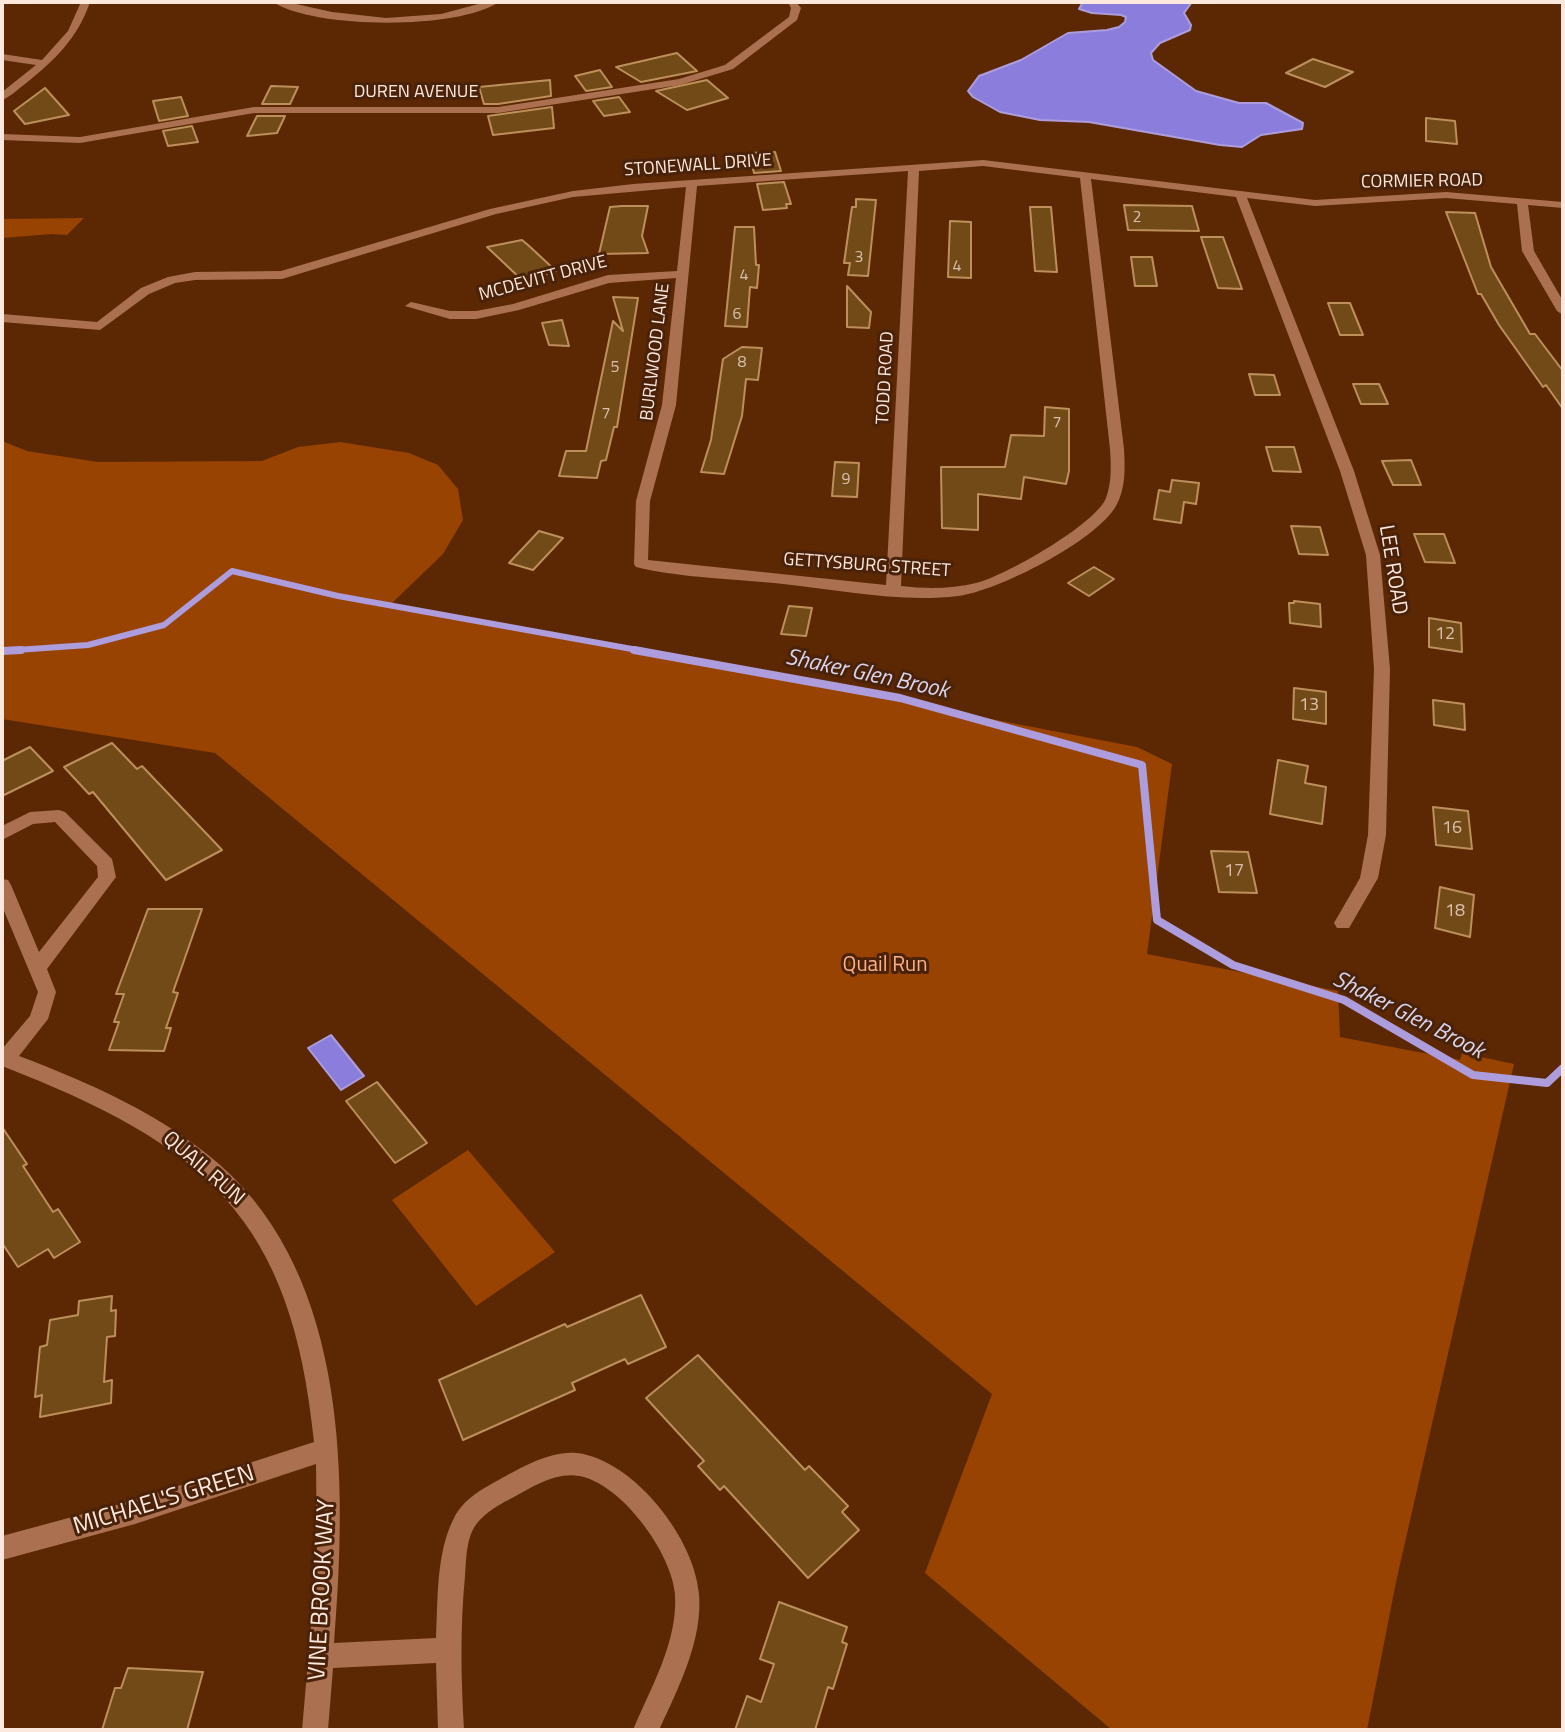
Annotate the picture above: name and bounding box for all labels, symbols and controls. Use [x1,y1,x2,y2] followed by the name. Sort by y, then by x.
[354,82,478,104] street label: DUREN AVENUE
[623,150,773,182] street label: STONEWALL DRIVE
[1361,170,1483,194] street label: CORMIER ROAD
[1133,208,1141,228] house number: 2
[855,248,863,268] house number: 3
[477,252,609,306] street label: MCDEVITT DRIVE
[953,257,961,277] house number: 4
[740,266,748,286] house number: 4
[637,282,675,422] street label: BURLWOOD LANE
[733,305,741,325] house number: 6
[873,331,899,425] street label: TODD ROAD
[738,353,746,373] house number: 8
[611,358,619,378] house number: 5
[602,404,610,424] house number: 7
[1053,413,1061,433] house number: 7
[842,470,850,490] house number: 9
[1372,523,1412,617] street label: LEE ROAD
[783,549,951,583] street label: GETTYSBURG STREET
[1435,624,1455,646] house number: 12
[783,644,951,706] water label: Shaker Glen Brook
[1299,695,1319,717] house number: 13
[1442,818,1462,840] house number: 16
[1224,861,1244,883] house number: 17
[1445,901,1465,923] house number: 18
[843,953,927,979] park label: Quail Run
[1328,966,1488,1066] water label: Shaker Glen Brook
[157,1127,249,1211] street label: QUAIL RUN
[70,1460,258,1542] street label: MICHAEL'S GREEN
[304,1499,342,1681] street label: VINE BROOK WAY

